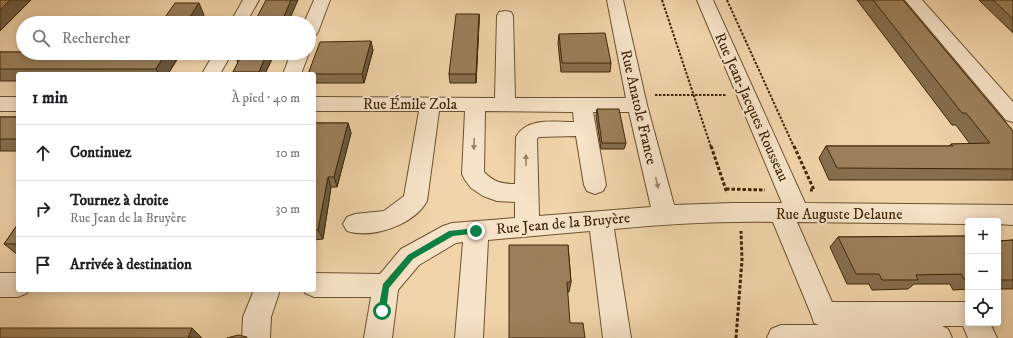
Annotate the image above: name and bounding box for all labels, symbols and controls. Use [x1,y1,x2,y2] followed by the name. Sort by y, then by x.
[16,16,316,60] search box
[30,27,52,49] icon: search
[62,29,130,48] text: Rechercher
[710,30,793,185] street label: Rue Jean-Jacques Rousseau
[616,48,661,166] street label: Rue Anatole France
[32,87,68,109] text: 1 min
[231,90,300,106] text: À pied · 40 m
[363,95,458,114] street label: Rue Émile Zola
[471,138,477,151] one-way arrow
[32,142,54,164] icon: ahead
[70,143,131,162] text: Continuez
[276,145,300,161] text: 10 m
[523,153,529,166] one-way arrow
[654,177,660,189] one-way arrow
[70,191,168,210] text: Tournez à droite
[32,198,54,220] icon: right
[276,201,300,217] text: 30 m
[776,205,902,224] street label: Rue Auguste Delaune
[495,208,631,239] street label: Rue Jean de la Bruyère
[70,210,186,226] text: Rue Jean de la Bruyère
[965,218,1001,326] map controls
[965,218,1001,254] button: +
[467,222,485,240] route end
[32,254,54,276] icon: arrive
[965,254,1001,290] button: −
[70,255,192,274] text: Arrivée à destination
[965,290,1001,326] button: locate
[373,302,391,320] route start

